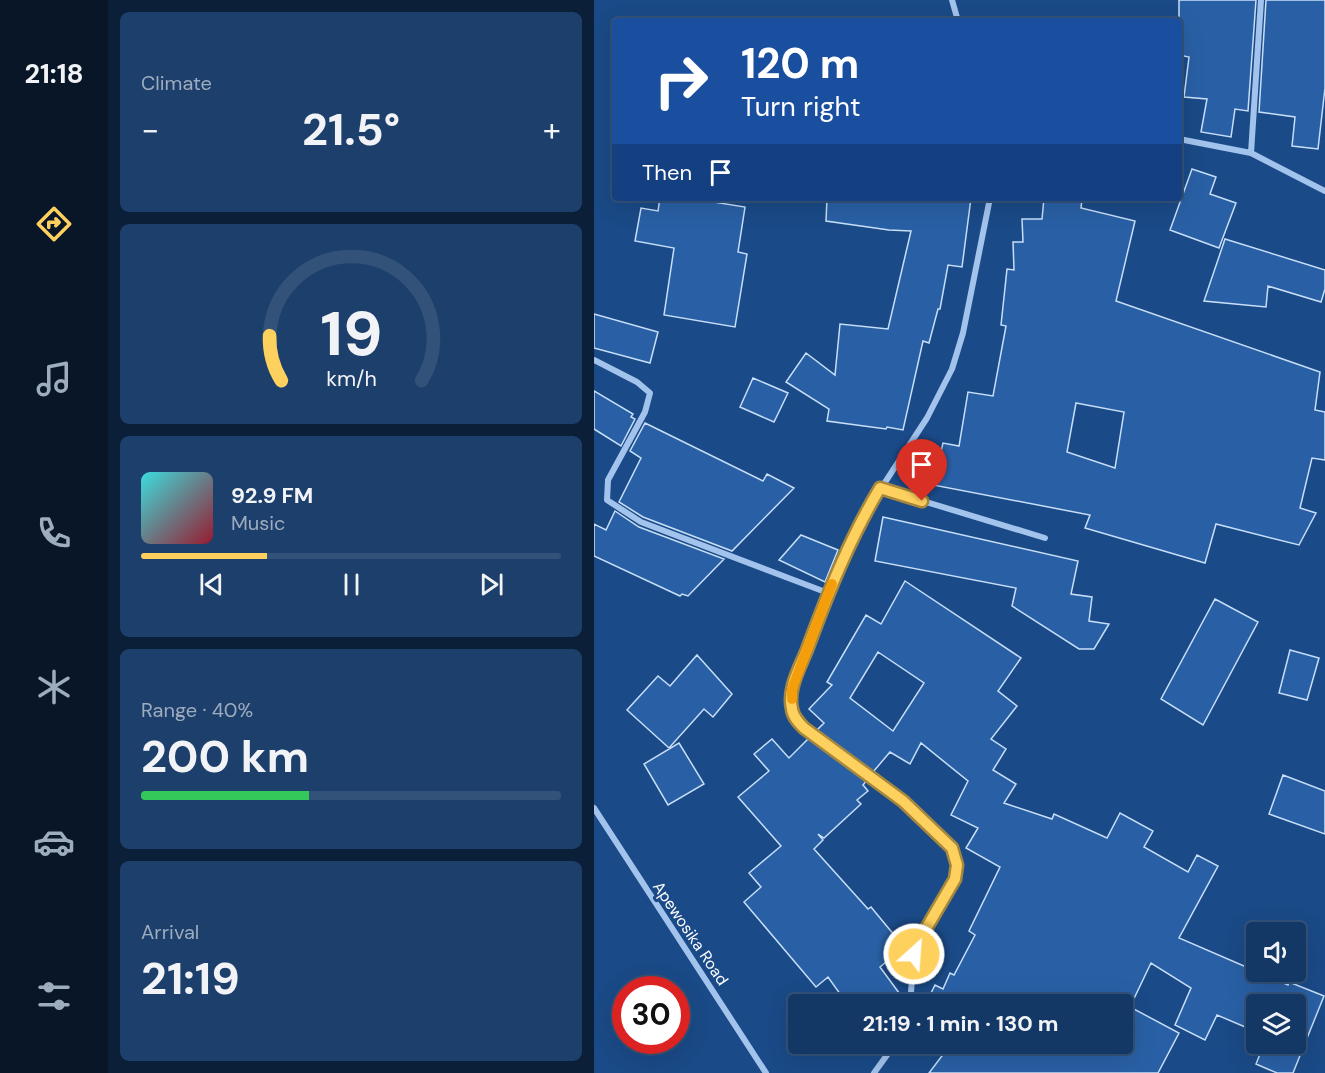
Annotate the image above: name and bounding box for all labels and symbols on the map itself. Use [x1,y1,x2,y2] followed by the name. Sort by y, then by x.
[896,439,947,501] pin
[648,877,733,989] street label: Apewosika Road
[882,922,946,986] position arrow
[612,976,690,1054] speed limit sign: 30

